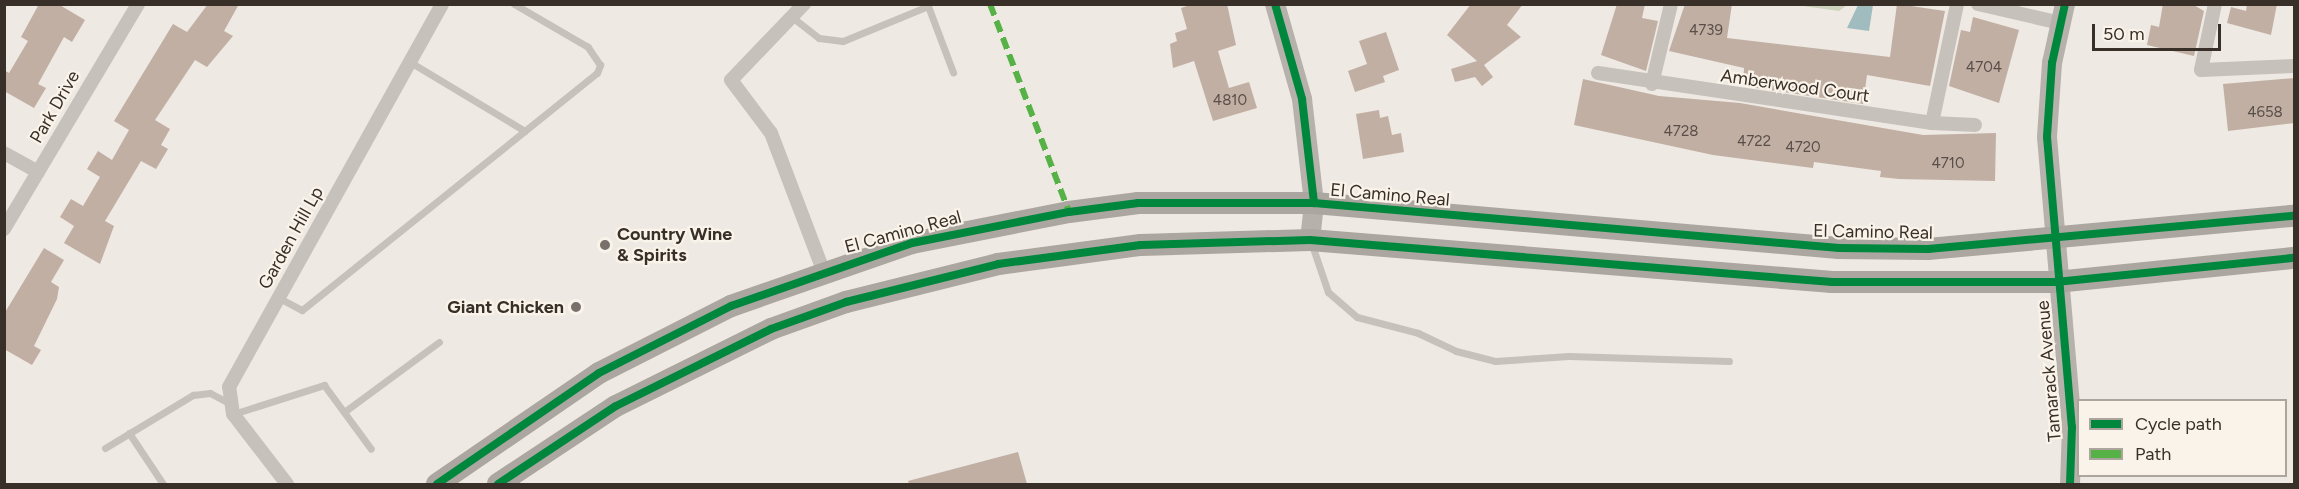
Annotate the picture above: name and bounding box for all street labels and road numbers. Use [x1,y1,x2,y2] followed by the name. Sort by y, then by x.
[1719,65,1871,107] street label: Amberwood Court
[26,67,84,147] street label: Park Drive
[1329,179,1451,211] street label: El Camino Real
[254,183,328,293] street label: Garden Hill Lp
[842,206,964,258] street label: El Camino Real
[1813,220,1933,244] street label: El Camino Real
[2032,300,2066,442] street label: Tamarack Avenue

